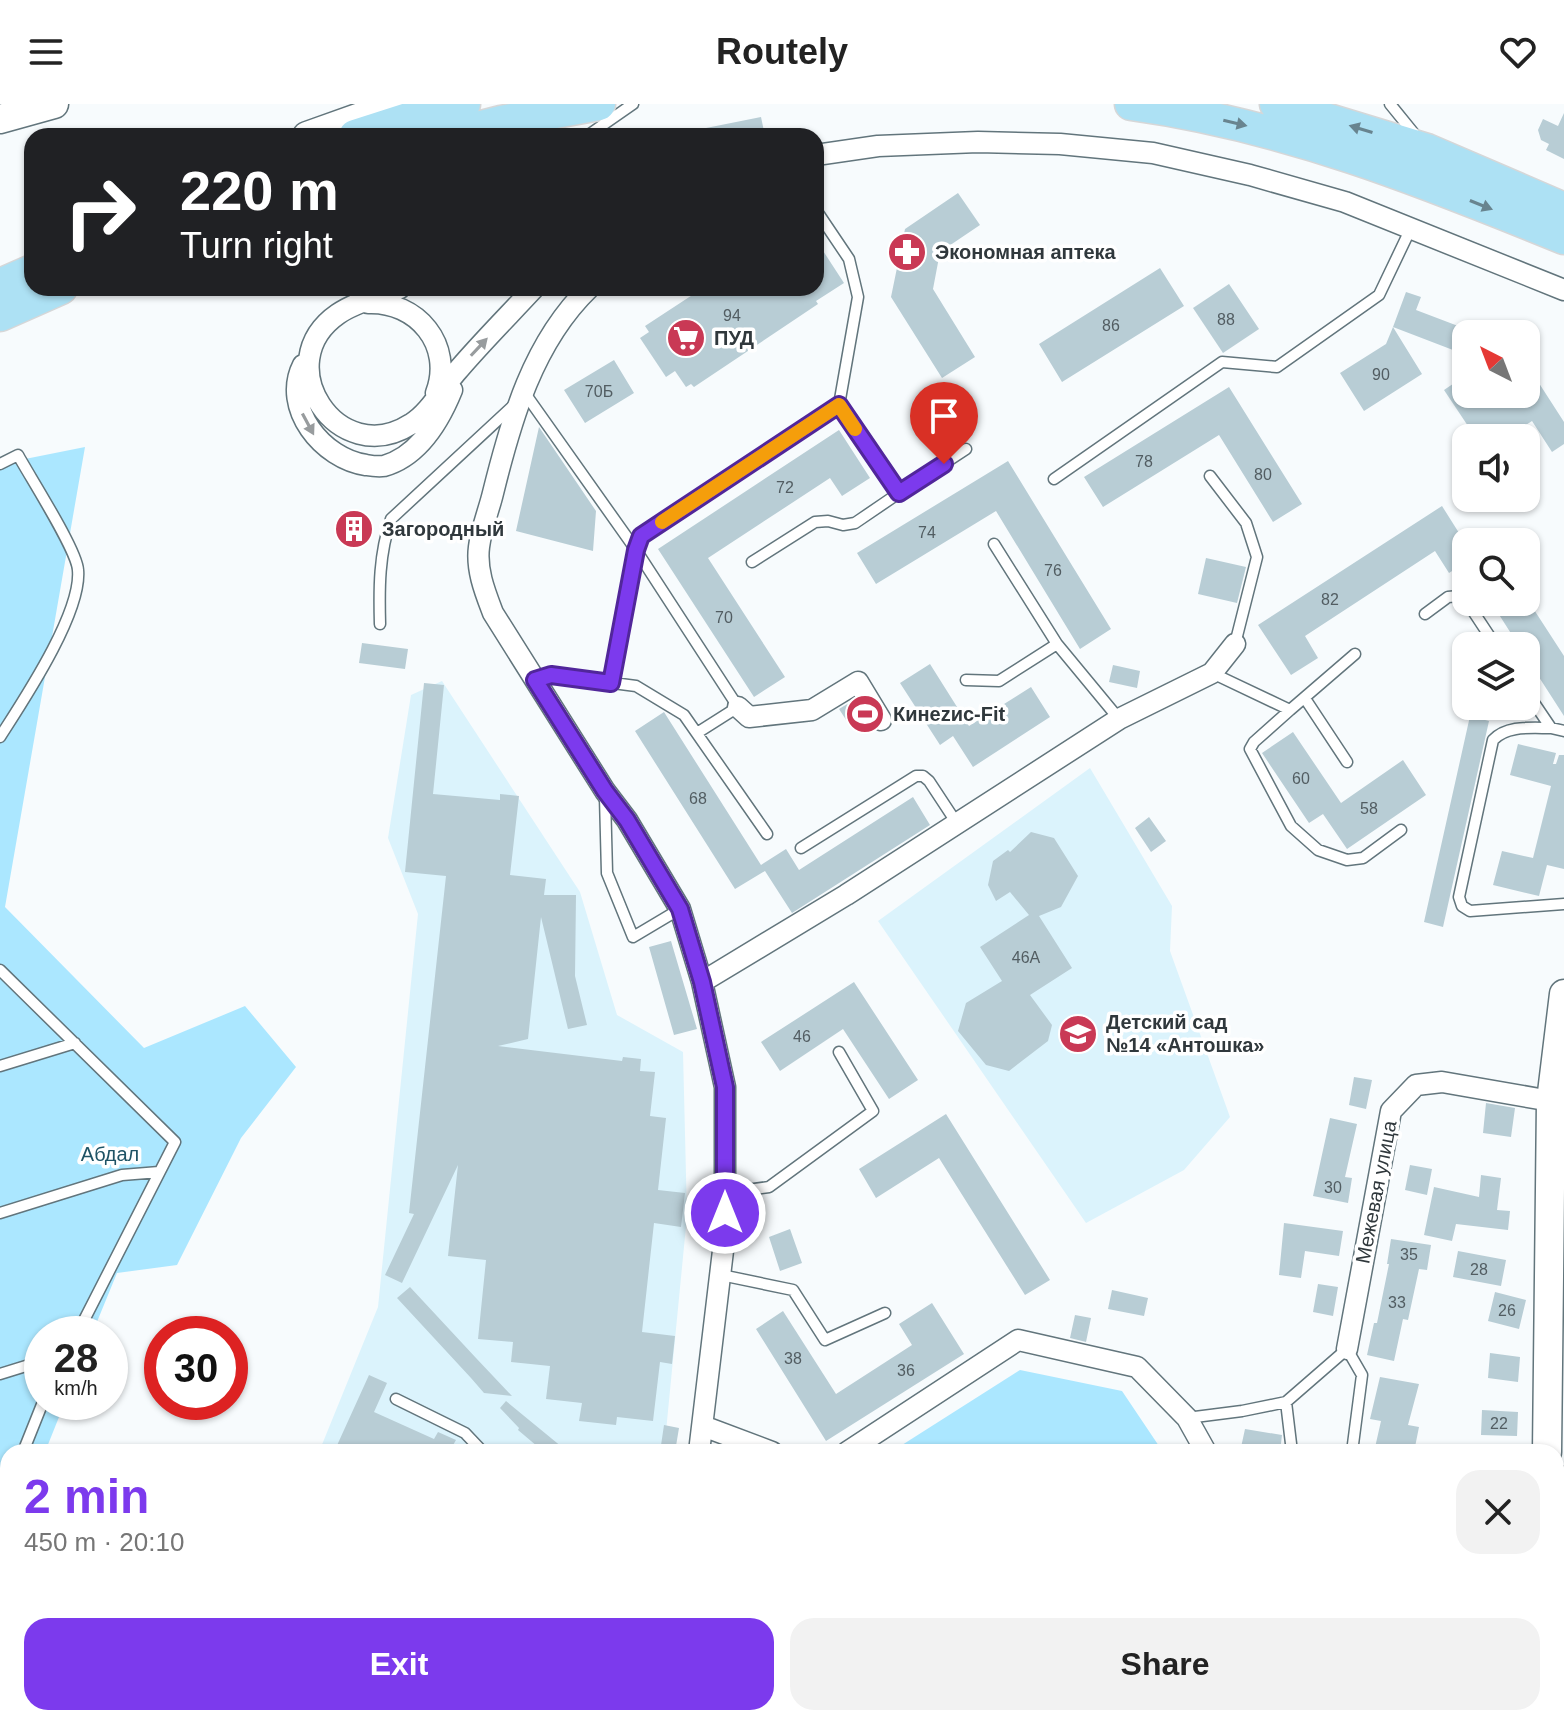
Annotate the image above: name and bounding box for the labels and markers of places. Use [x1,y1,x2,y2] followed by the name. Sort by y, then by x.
[886,231,928,273] pharmacy icon: Экономная аптека
[935,241,1117,263] place label: Экономная аптека
[665,317,707,359] supermarket icon: ПУД
[714,327,754,349] place label: ПУД
[910,382,978,464] pin
[333,508,375,550] building icon: Загородный
[382,518,504,540] place label: Загородный
[844,693,886,735] sports icon: Кинеzис-Fit
[893,703,1006,725] place label: Кинеzис-Fit
[1106,1011,1264,1056] place label: Детский сад №14 «Антошка»
[1057,1013,1099,1055] school or university icon: Детский сад №14 «Антошка»

